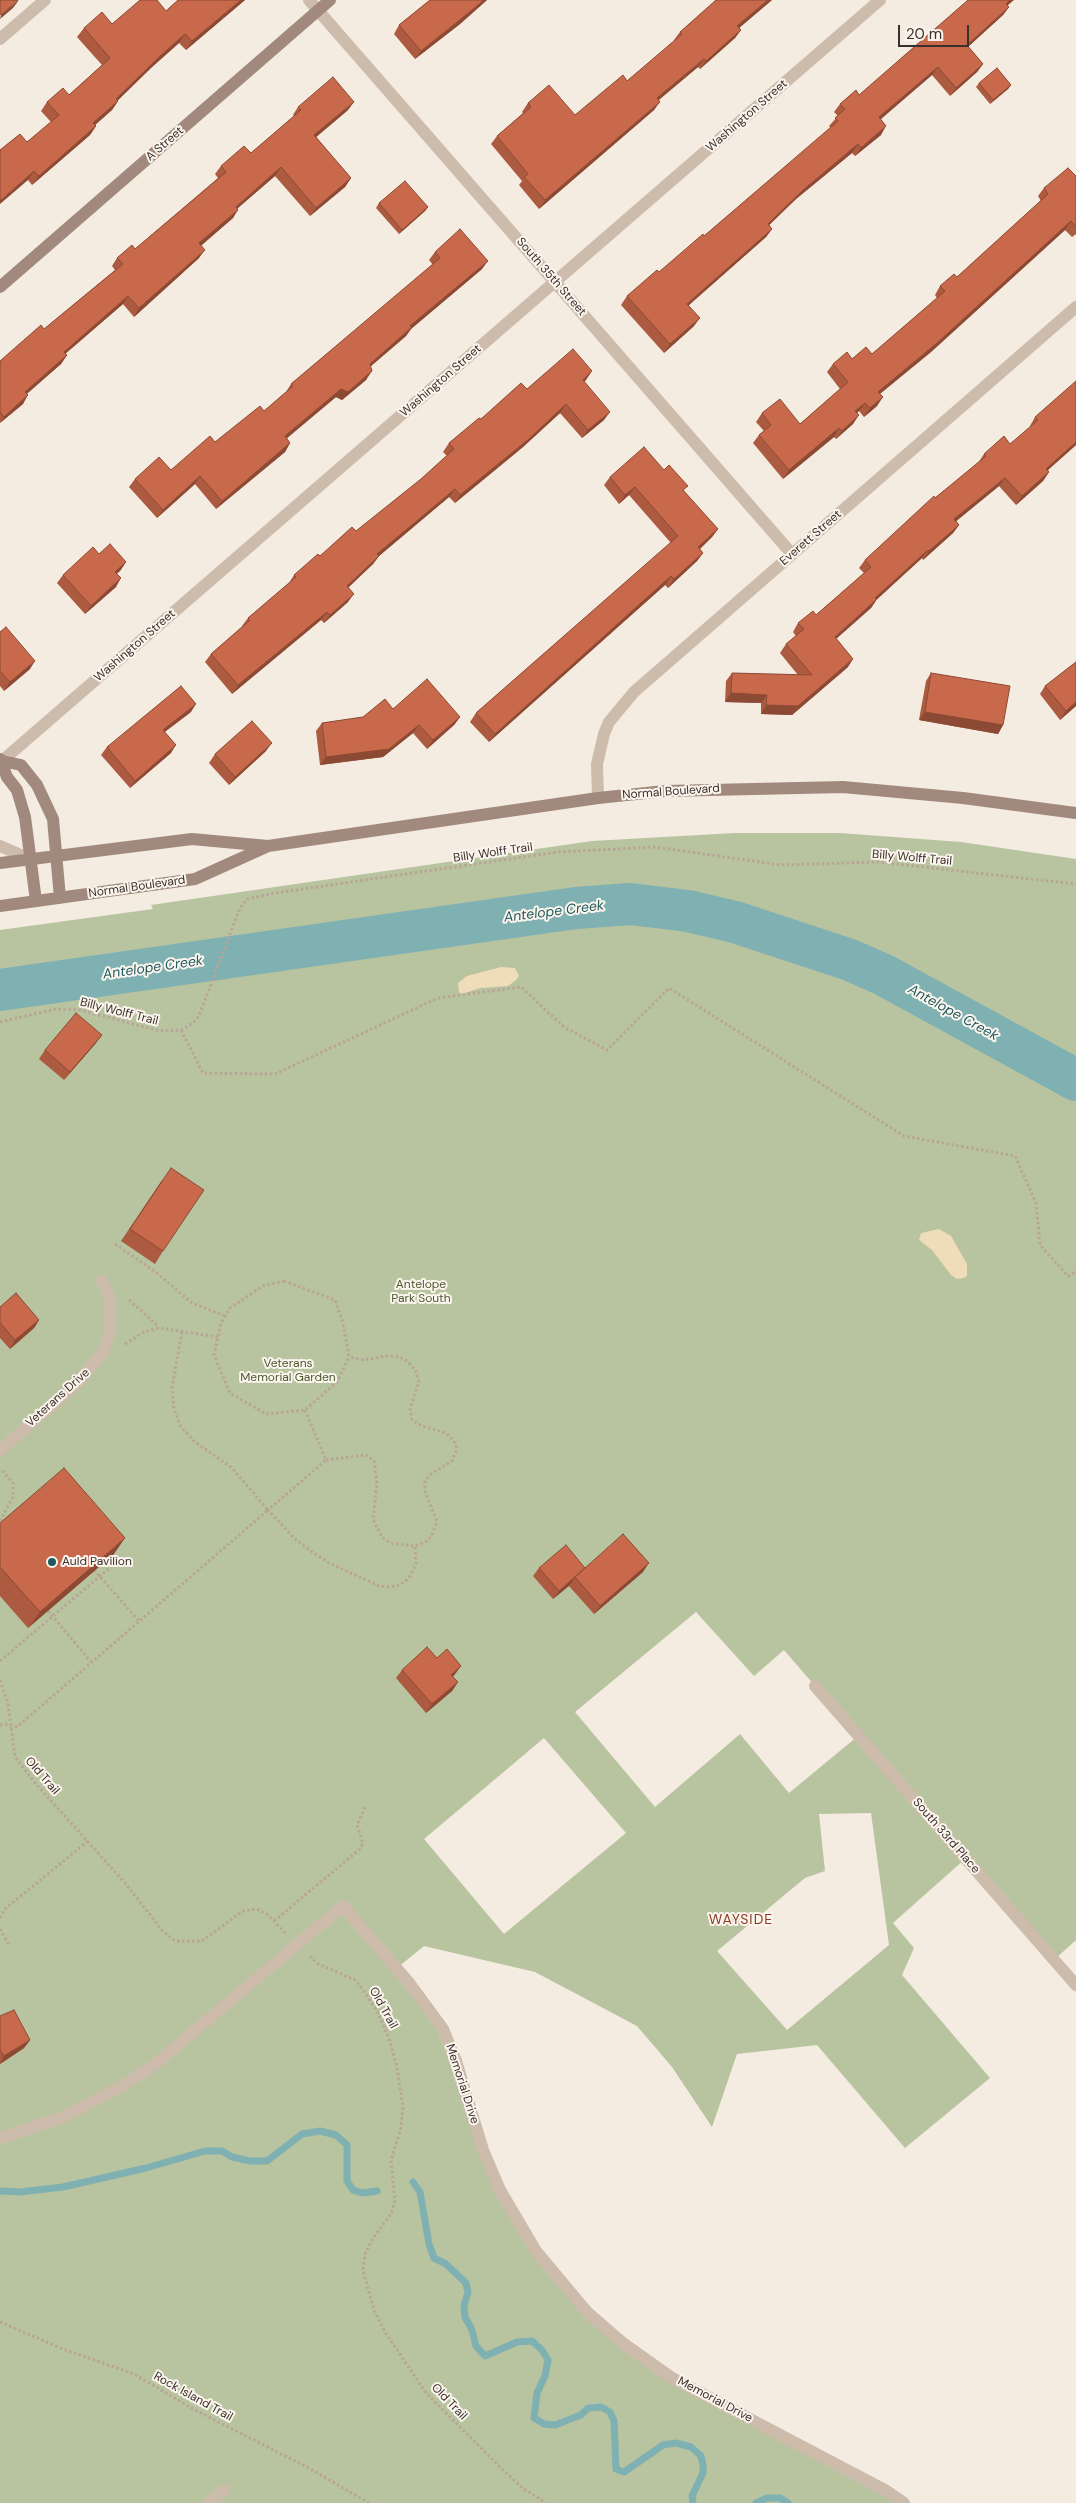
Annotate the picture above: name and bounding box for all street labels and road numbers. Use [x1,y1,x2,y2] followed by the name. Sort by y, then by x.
[704,77,790,155] street label: Washington Street
[143,124,187,164] street label: A Street
[513,235,589,319] street label: South 35th Street
[398,342,484,420] street label: Washington Street
[777,507,845,569] street label: Everett Street
[92,607,178,685] street label: Washington Street
[622,781,720,803] street label: Normal Boulevard
[452,840,534,866] street label: Billy Wolff Trail
[871,847,953,869] street label: Billy Wolff Trail
[88,873,186,901] street label: Normal Boulevard
[78,995,160,1029] street label: Billy Wolff Trail
[23,1366,93,1430] street label: Veterans Drive
[22,1754,62,1798] street label: Old Trail
[910,1796,982,1876] street label: South 33rd Place
[366,1985,400,2031] street label: Old Trail
[442,2042,482,2126] street label: Memorial Drive
[151,2369,235,2425] street label: Rock Island Trail
[675,2374,755,2426] street label: Memorial Drive
[428,2381,470,2423] street label: Old Trail

